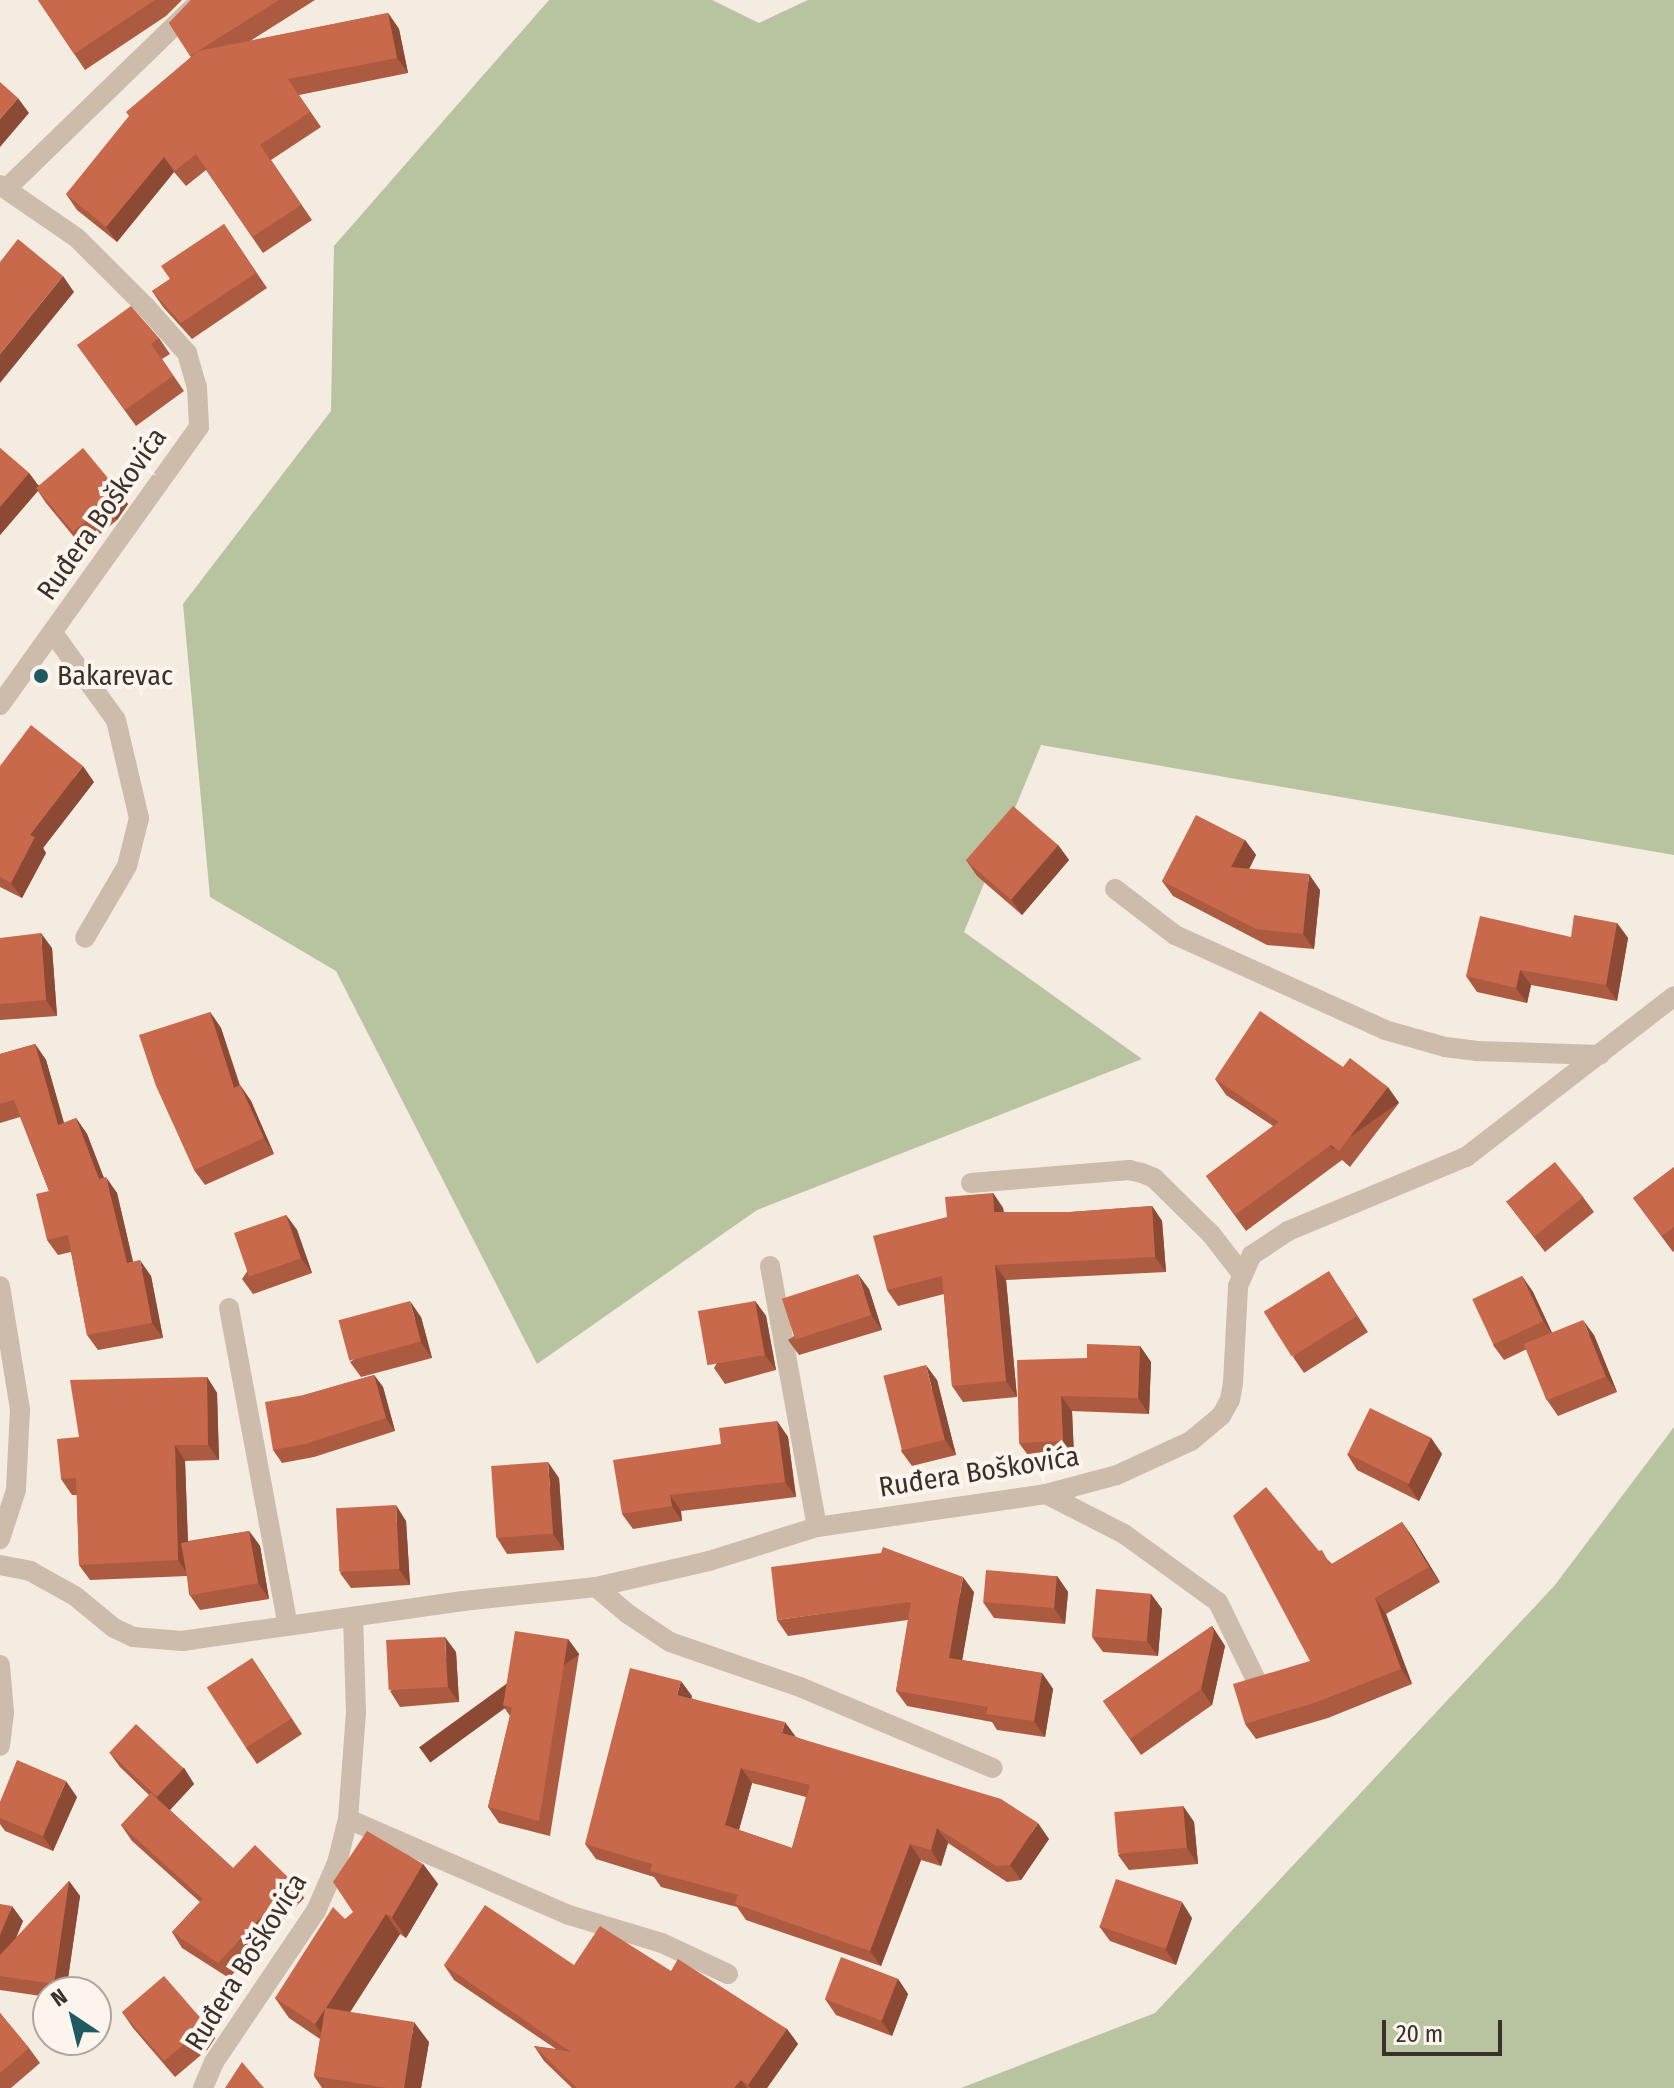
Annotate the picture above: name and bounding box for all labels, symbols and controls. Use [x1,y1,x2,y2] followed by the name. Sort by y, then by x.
[30,421,174,607] street label: Ruđera Boškovića
[57,659,173,693] place label: Bakarevac
[32,667,50,685] marker: Bakarevac
[876,1440,1082,1504] street label: Ruđera Boškovića
[178,1867,314,2057] street label: Ruđera Boškovića
[32,1976,112,2056] north arrow
[46,1983,72,2012] text: N
[1386,2004,1506,2054] scale bar
[1396,2020,1443,2048] text: 20 m

